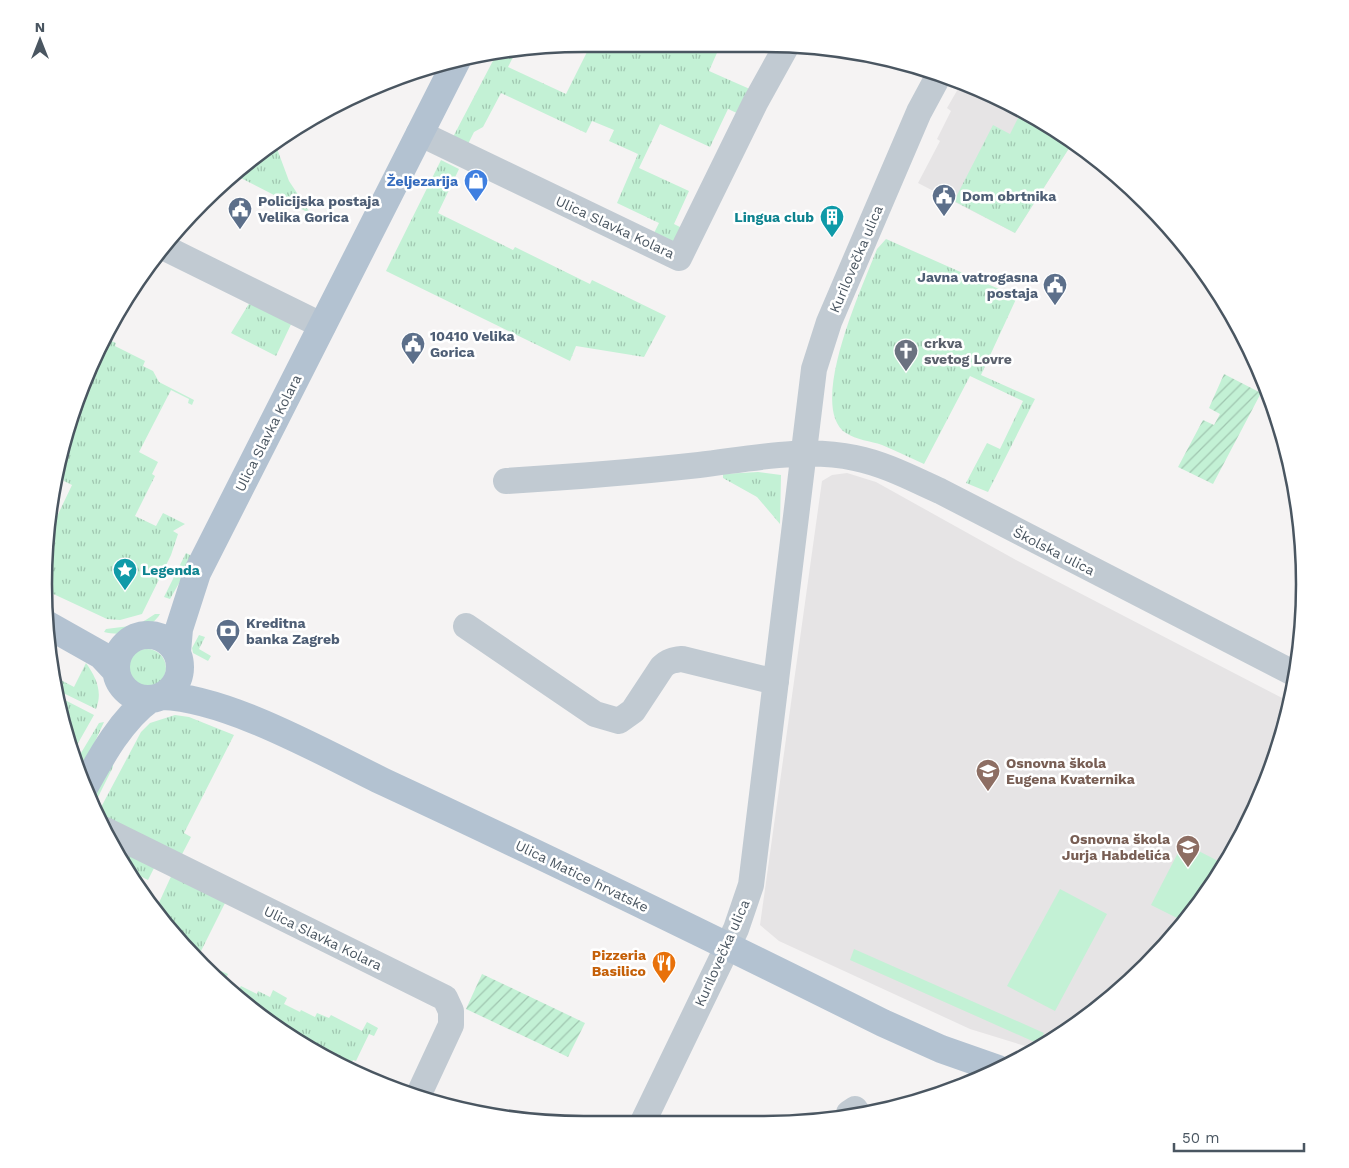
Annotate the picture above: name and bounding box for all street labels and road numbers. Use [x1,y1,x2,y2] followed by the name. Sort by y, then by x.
[553,192,677,262] street label: Ulica Slavka Kolara
[826,203,886,315] street label: Kurilovečka ulica
[232,372,304,494] street label: Ulica Slavka Kolara
[1011,524,1097,578] street label: Školska ulica
[513,837,651,915] street label: Ulica Matice hrvatske
[691,897,753,1009] street label: Kurilovečka ulica
[261,903,385,974] street label: Ulica Slavka Kolara

